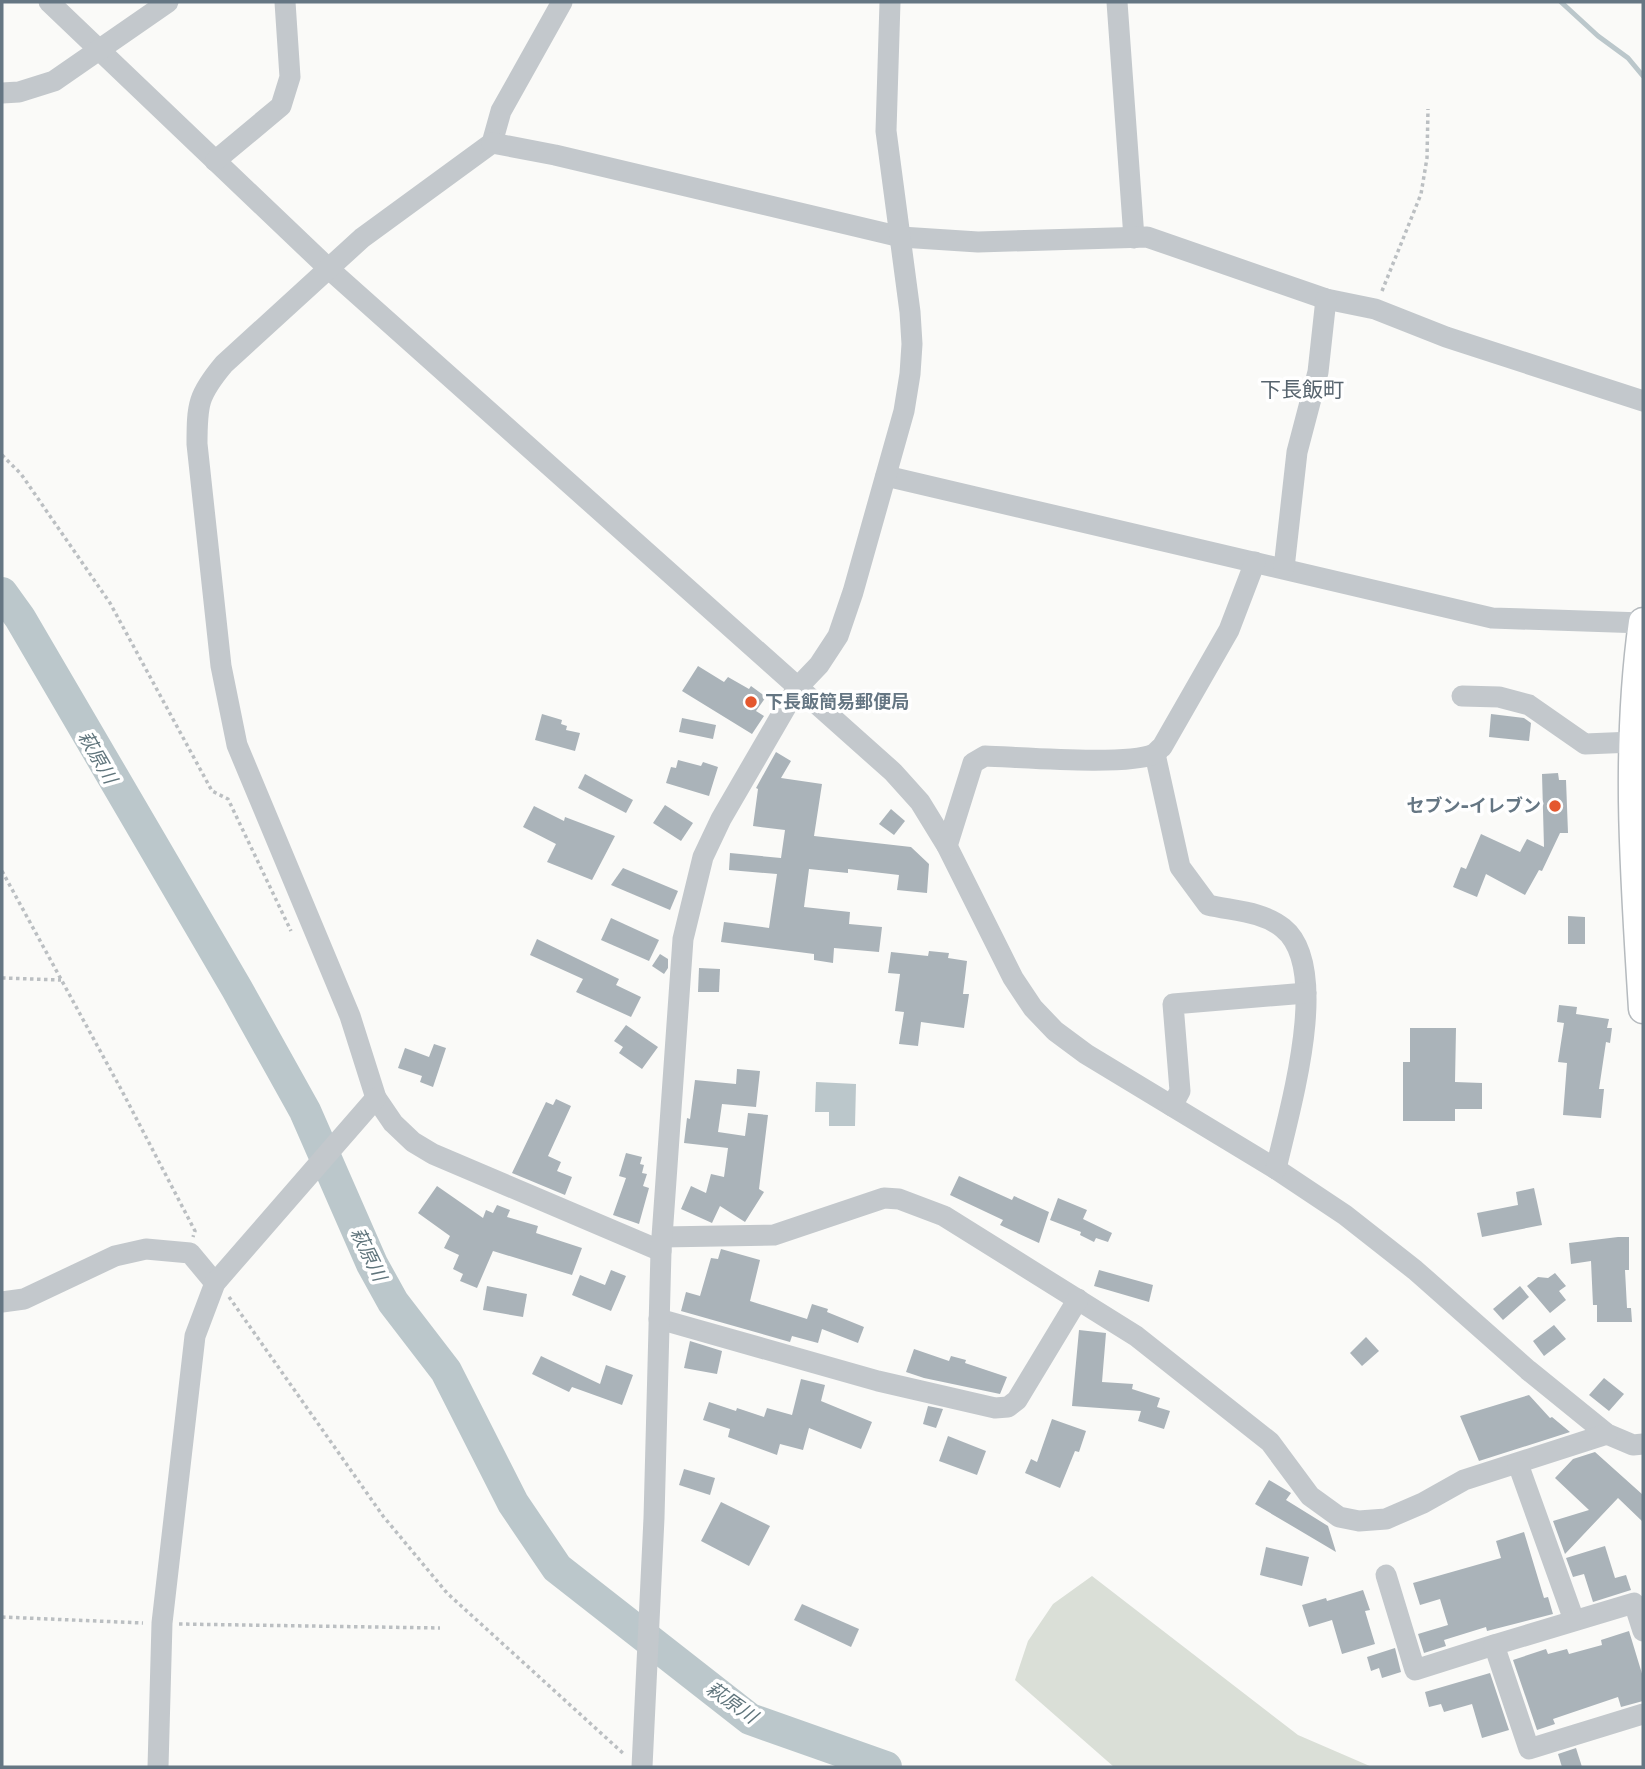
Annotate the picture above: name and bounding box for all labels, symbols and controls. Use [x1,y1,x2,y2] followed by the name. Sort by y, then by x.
[1260,377,1344,402] district label: 下長飯町
[765,691,909,713] place label: 下長飯簡易郵便局
[743,694,759,710] marker: 下長飯簡易郵便局
[73,727,123,789] water label: 萩原川
[1406,795,1541,817] place label: セブン-イレブン
[1547,798,1563,814] marker: セブン-イレブン
[346,1224,392,1287] water label: 萩原川
[702,1677,763,1729] water label: 萩原川

